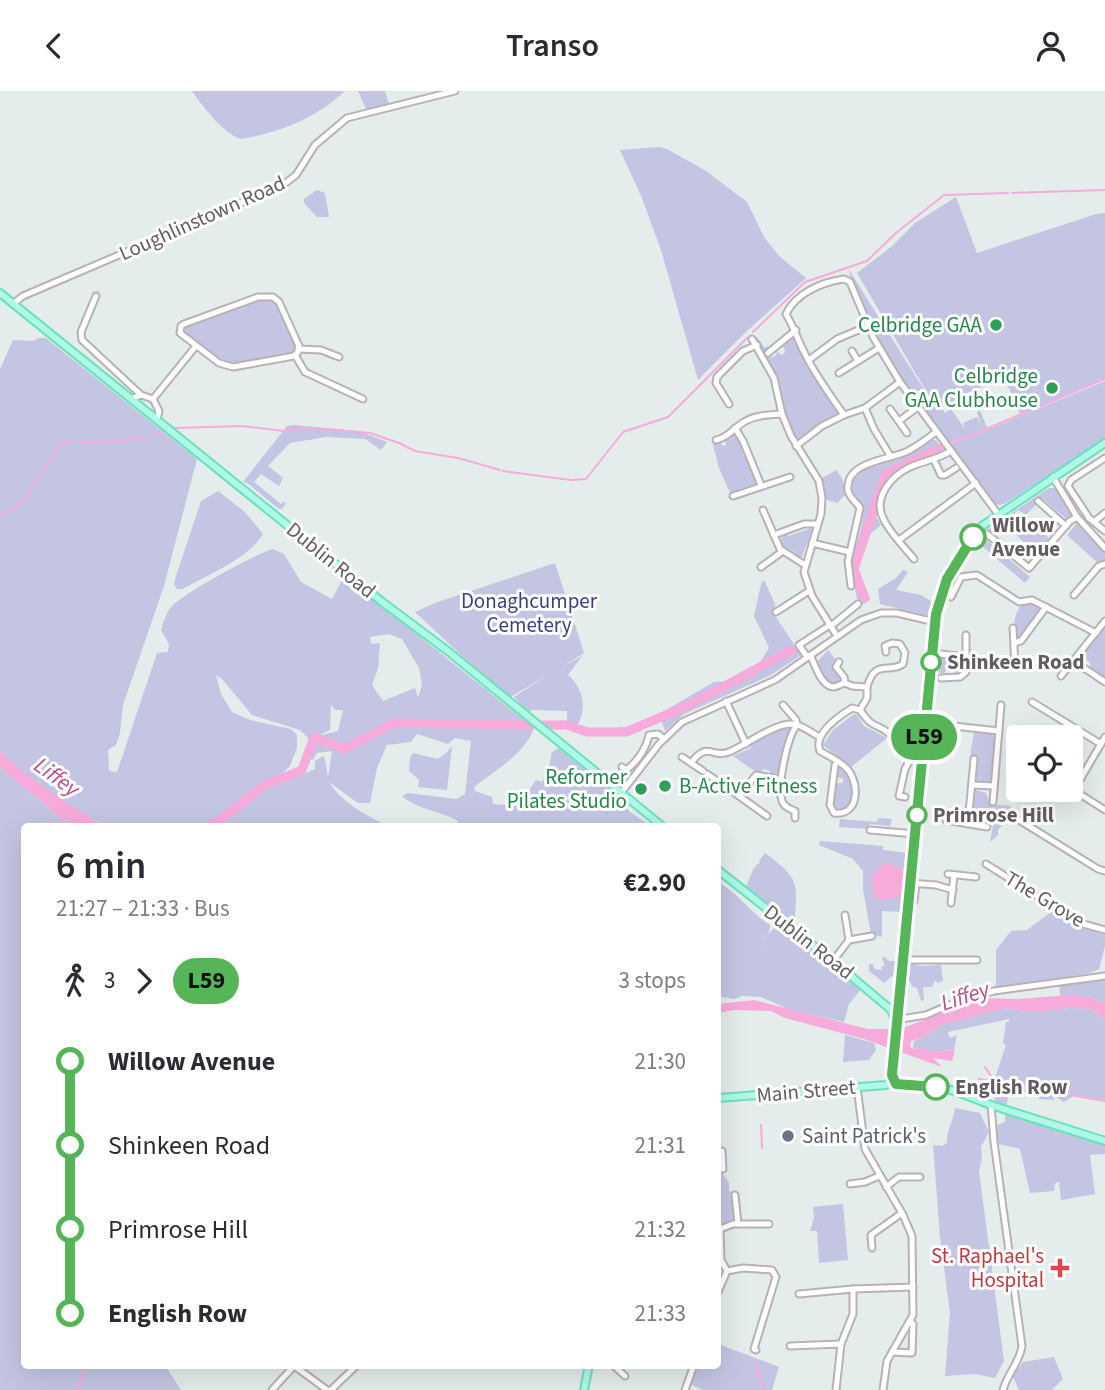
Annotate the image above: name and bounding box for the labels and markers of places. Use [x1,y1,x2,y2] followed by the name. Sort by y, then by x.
[858,310,983,340] place label: Celbridge GAA
[988,317,1004,333] marker: Celbridge GAA
[904,361,1038,415] place label: Celbridge GAA Clubhouse
[1044,380,1060,396] marker: Celbridge GAA Clubhouse
[991,510,1060,564] place label: Willow Avenue
[960,524,986,550] marker: Willow Avenue
[947,647,1085,677] place label: Shinkeen Road
[921,652,941,672] marker: Shinkeen Road
[507,762,628,816] place label: Reformer Pilates Studio
[679,771,818,801] place label: B-Active Fitness
[657,778,673,794] marker: B-Active Fitness
[633,781,649,797] marker: Reformer Pilates Studio
[933,800,1054,830] place label: Primrose Hill
[907,805,927,825] marker: Primrose Hill
[955,1072,1067,1102] place label: English Row
[923,1074,949,1100] marker: English Row
[802,1121,926,1151] place label: Saint Patrick's
[780,1128,796,1144] marker: Saint Patrick's
[931,1241,1044,1295] place label: St. Raphael's Hospital
[1050,1258,1070,1278] marker: St. Raphael's Hospital

